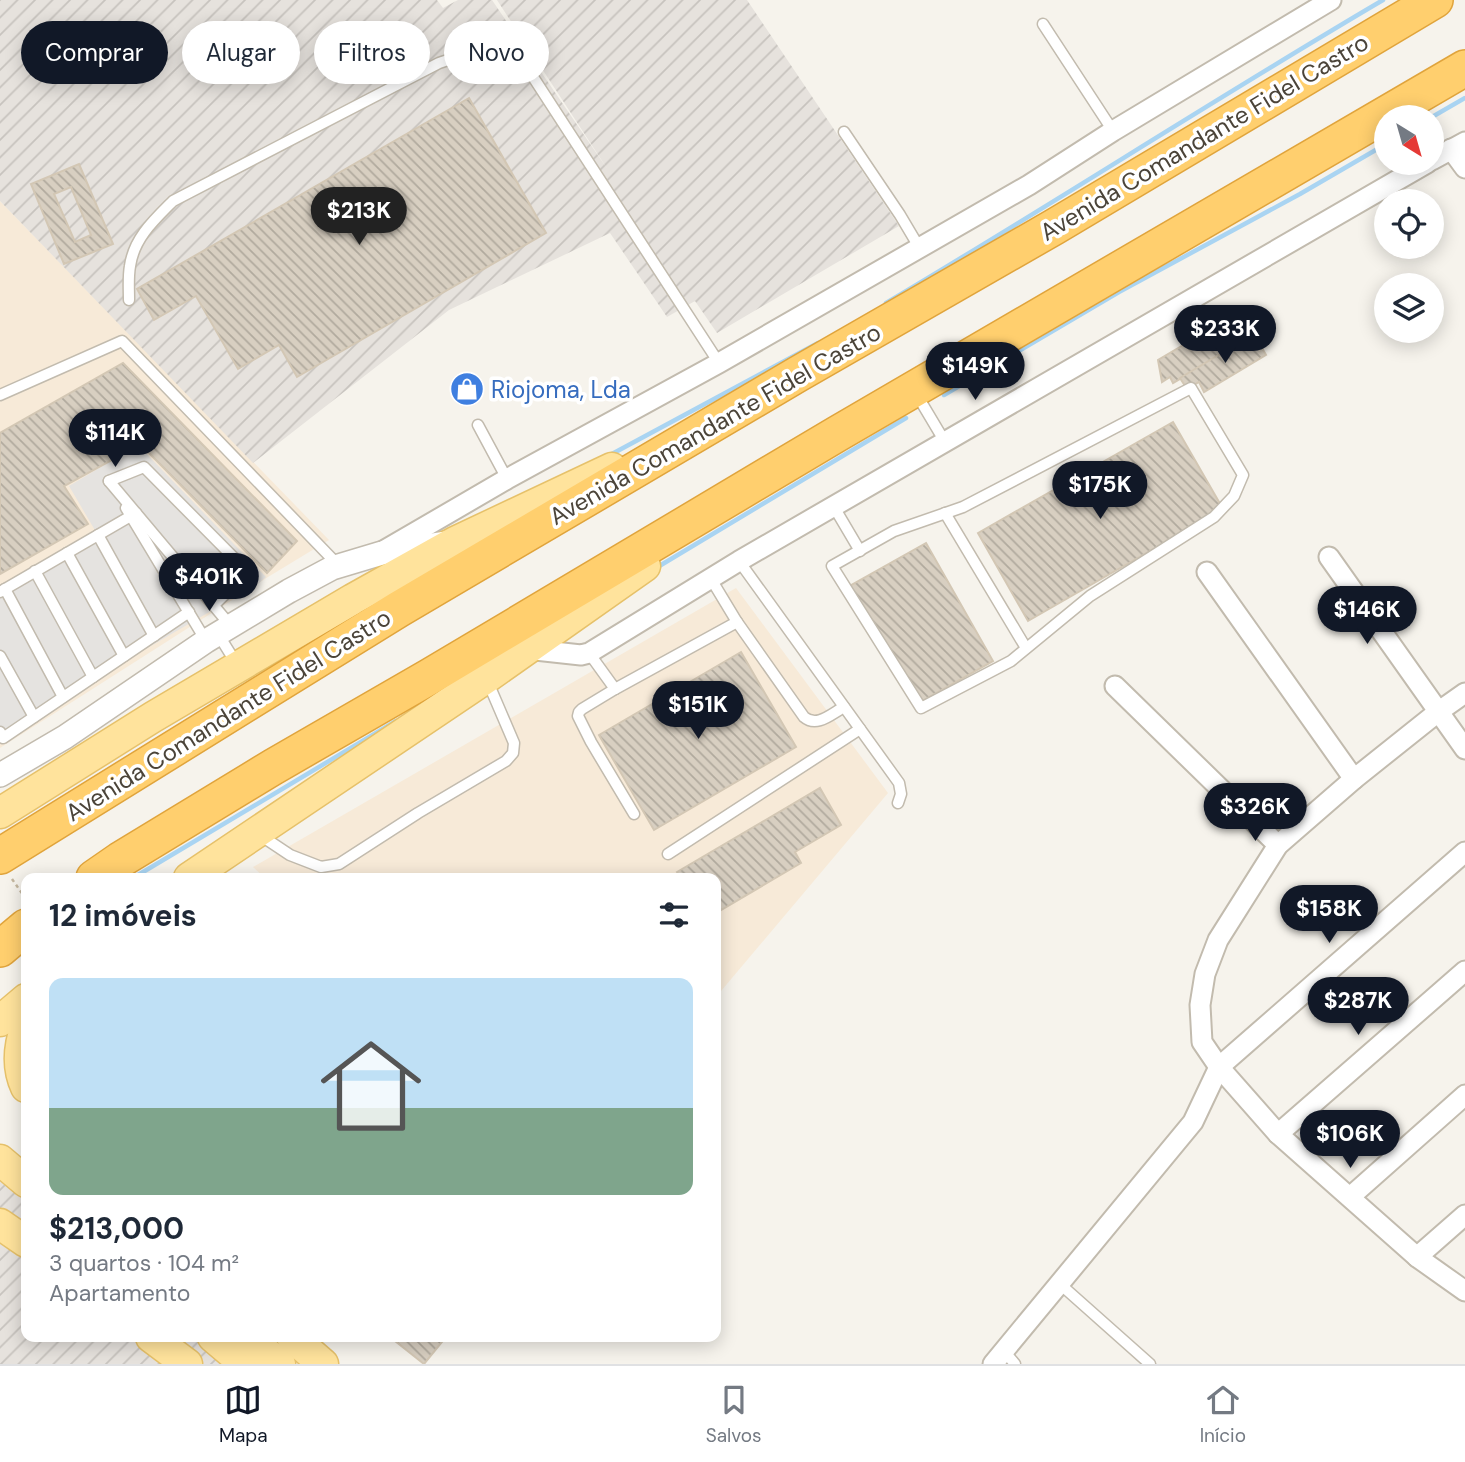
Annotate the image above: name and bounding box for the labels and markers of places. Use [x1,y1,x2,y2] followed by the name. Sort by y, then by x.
[310,188,408,247] pin: $213K
[1176,306,1274,365] pin: $233K
[926,342,1024,402] pin: $149K
[448,370,486,408] shop icon: Riojoma, Lda
[491,374,631,405] place label: Riojoma, Lda
[66,410,164,469] pin: $114K
[1051,462,1149,521] pin: $175K
[160,554,258,613] pin: $401K
[1318,586,1416,646] pin: $146K
[649,682,747,741] pin: $151K
[1206,784,1304,843] pin: $326K
[1280,886,1378,945] pin: $158K
[1309,978,1407,1037] pin: $287K
[1301,1110,1399,1170] pin: $106K

